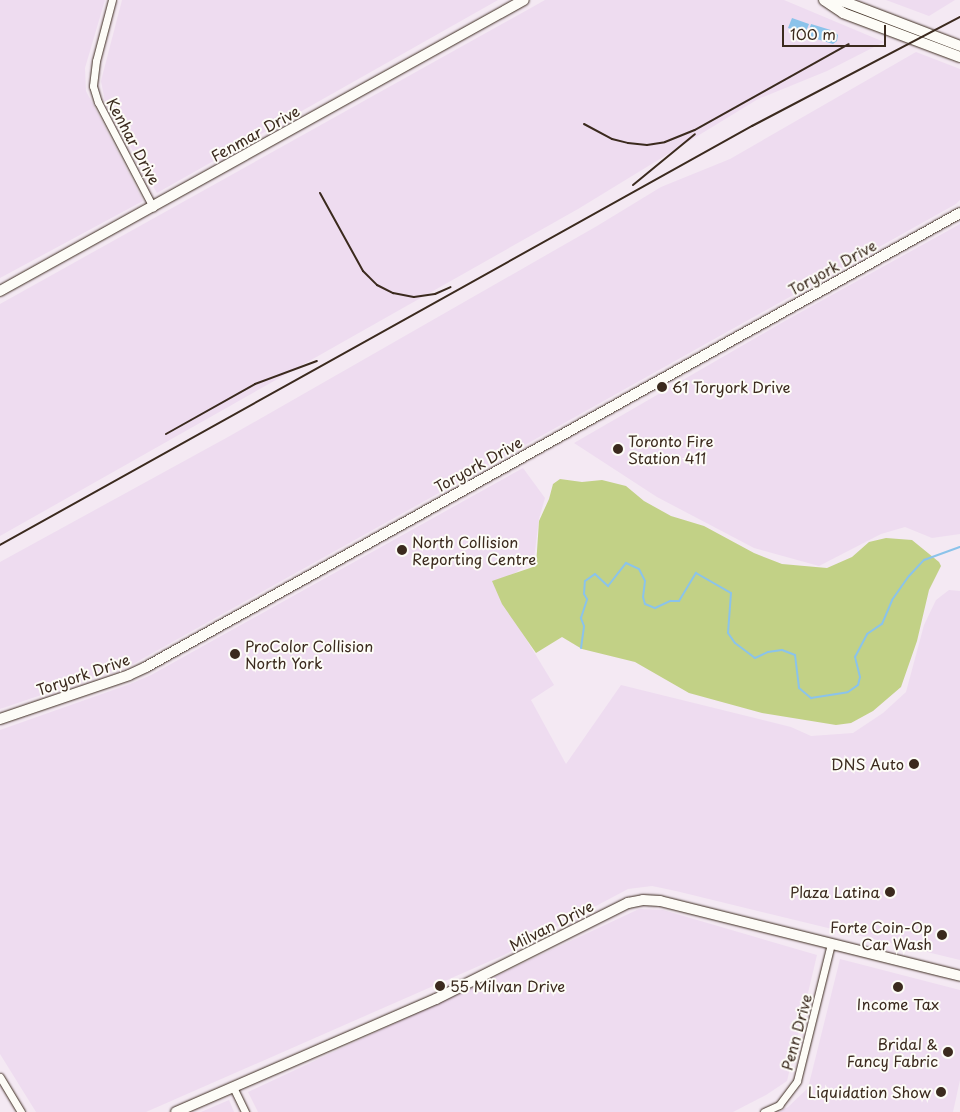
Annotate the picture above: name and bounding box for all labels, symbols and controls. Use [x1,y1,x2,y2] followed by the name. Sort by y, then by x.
[785,15,889,47] scale bar
[790,22,836,45] text: 100 m
[104,95,164,187] street label: Kenhar Drive
[207,101,303,165] street label: Fenmar Drive
[784,235,880,299] street label: Toryork Drive
[672,378,792,396] place label: 61 Toryork Drive
[656,381,668,393] marker: 61 Toryork Drive
[628,431,714,466] place label: Toronto Fire Station 411
[430,432,526,496] street label: Toryork Drive
[612,443,624,455] marker: Toronto Fire Station 411
[412,532,537,567] place label: North Collision Reporting Centre
[396,544,408,556] marker: North Collision Reporting Centre
[245,636,373,671] place label: ProColor Collision North York
[229,648,241,660] marker: ProColor Collision North York
[33,649,133,699] street label: Toryork Drive
[831,755,904,773] place label: DNS Auto
[908,758,920,770] marker: DNS Auto
[790,883,880,901] place label: Plaza Latina
[884,886,896,898] marker: Plaza Latina
[506,896,596,954] street label: Milvan Drive
[829,917,932,952] place label: Forte Coin-Op Car Wash
[936,929,948,941] marker: Forte Coin-Op Car Wash
[450,977,565,995] place label: 55 Milvan Drive
[434,980,446,992] marker: 55 Milvan Drive
[892,981,904,993] marker: Income Tax
[777,992,815,1072] street label: Penn Drive
[857,995,939,1013] place label: Income Tax
[847,1034,938,1069] place label: Bridal & Fancy Fabric
[942,1046,954,1058] marker: Bridal & Fancy Fabric
[808,1083,931,1101] place label: Liquidation Show
[935,1086,947,1098] marker: Liquidation Show

